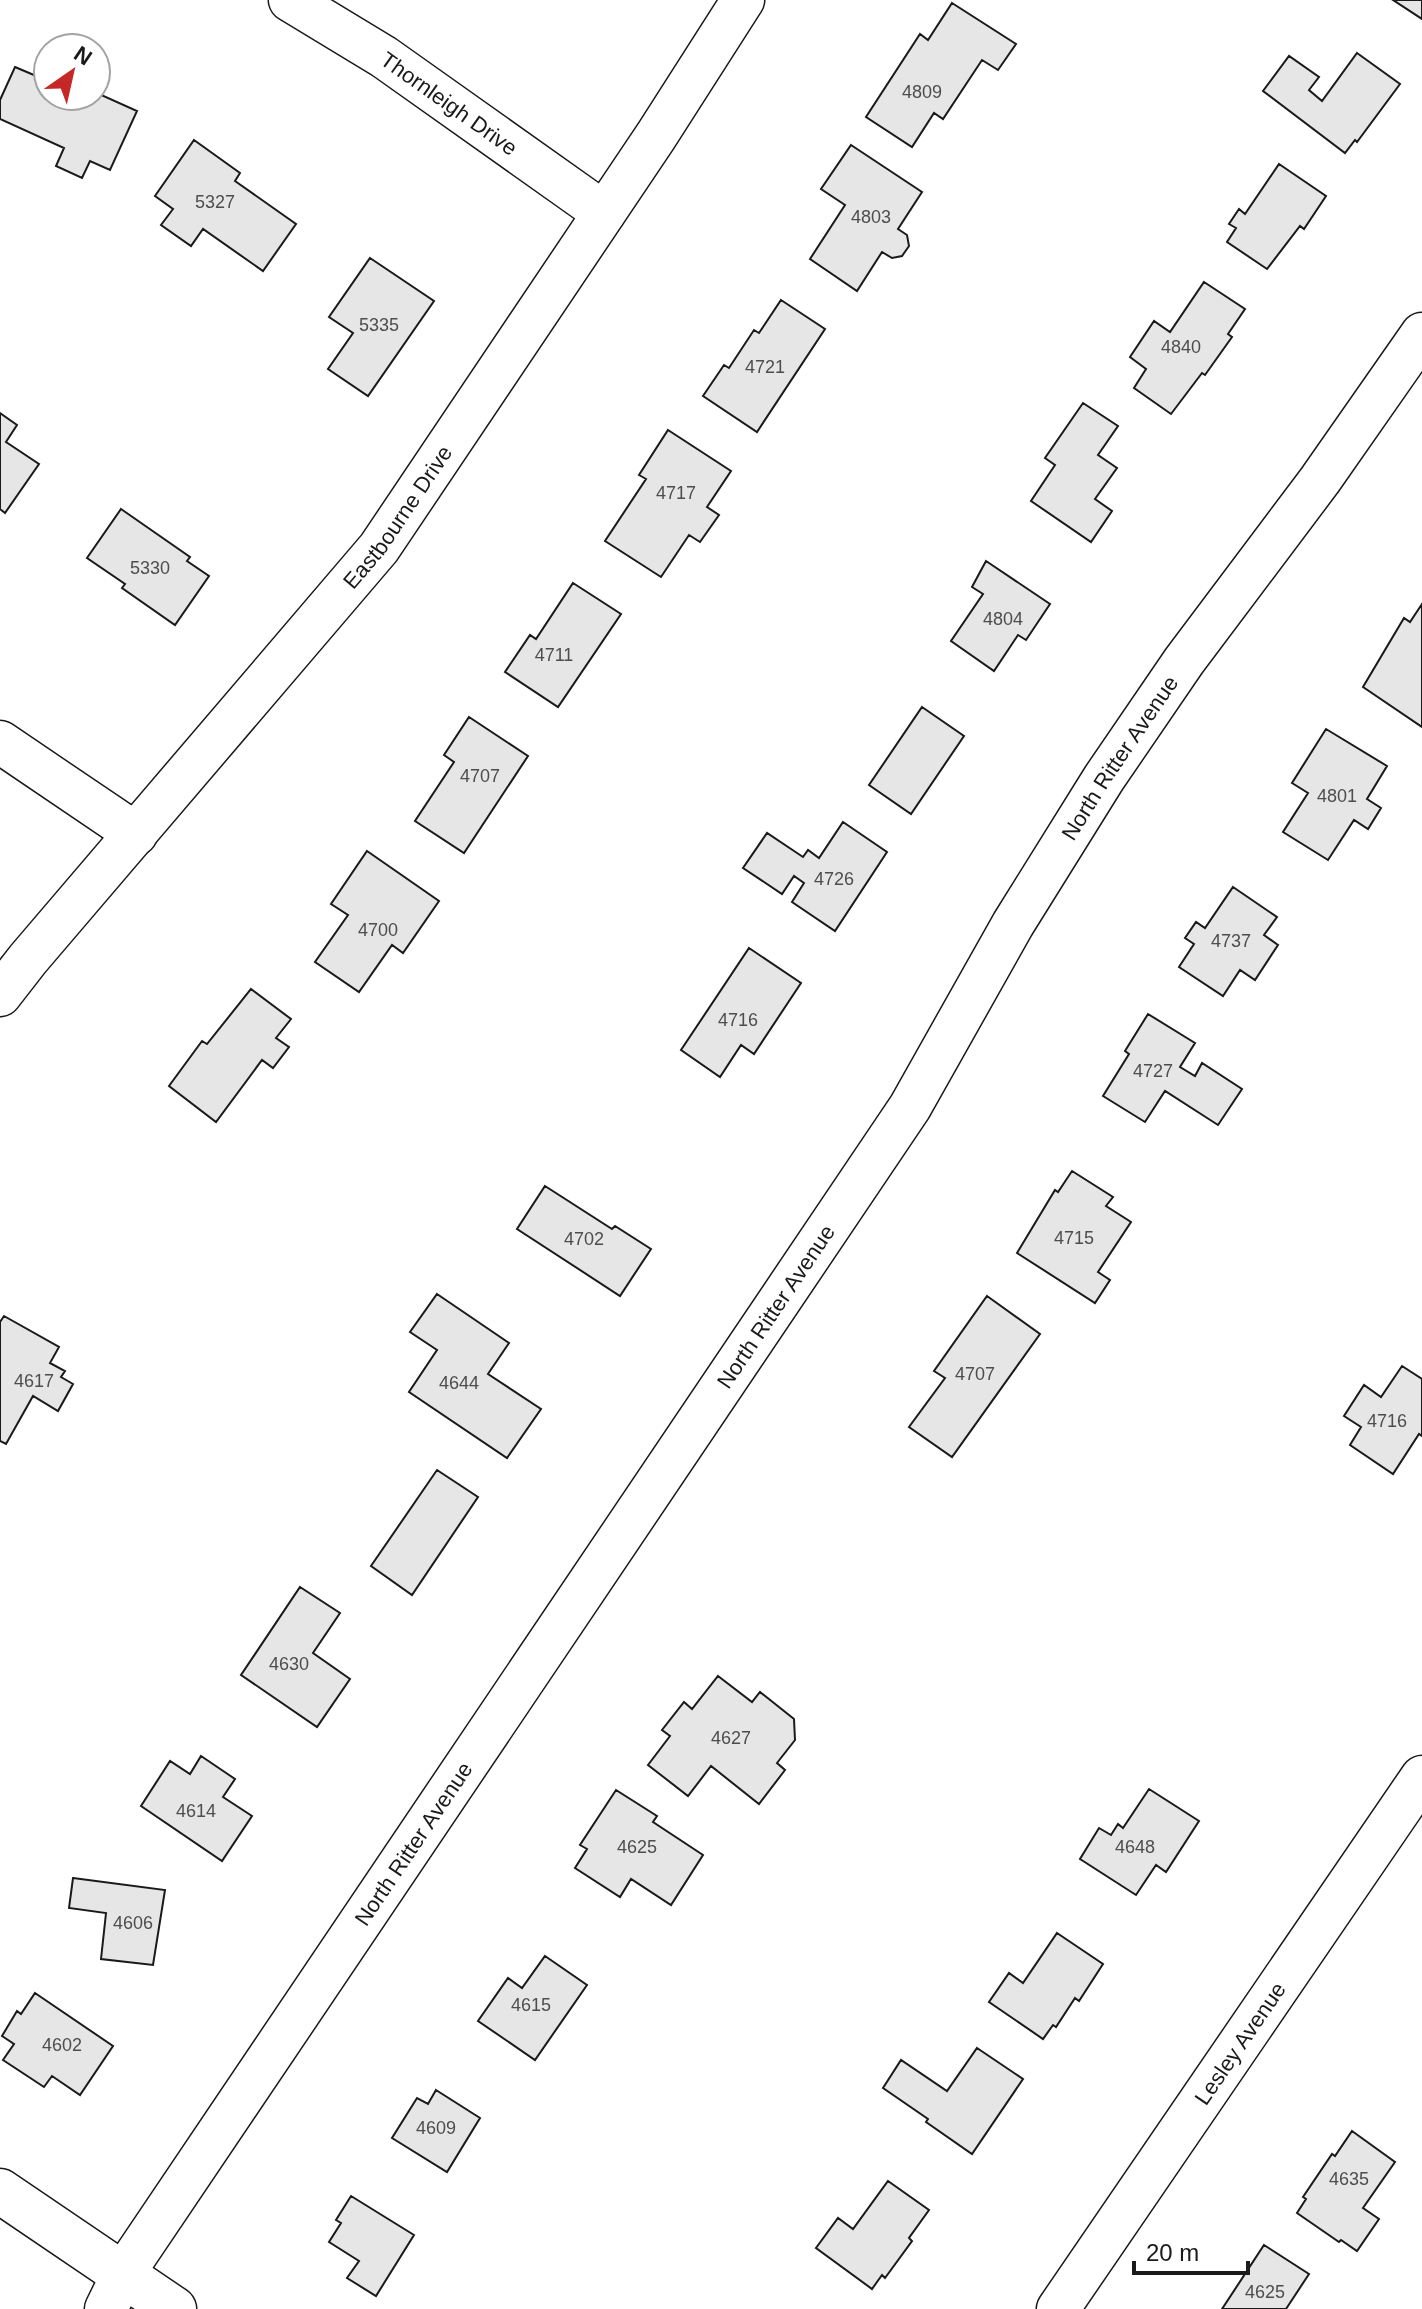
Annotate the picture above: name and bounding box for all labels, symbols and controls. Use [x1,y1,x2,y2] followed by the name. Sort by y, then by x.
[32,32,112,112] north arrow
[69,41,96,71] text: N
[376,46,522,160] street label: Thornleigh Drive
[902,82,942,102] house number: 4809
[195,192,235,212] house number: 5327
[851,207,891,227] house number: 4803
[359,315,399,335] house number: 5335
[1161,337,1201,357] house number: 4840
[745,357,785,377] house number: 4721
[338,441,457,593] street label: Eastbourne Drive
[656,483,696,503] house number: 4717
[130,558,170,578] house number: 5330
[983,609,1023,629] house number: 4804
[535,645,573,665] house number: 4711
[1056,671,1183,844] street label: North Ritter Avenue
[460,766,500,786] house number: 4707
[1317,786,1357,806] house number: 4801
[814,869,854,889] house number: 4726
[358,920,398,940] house number: 4700
[1211,931,1251,951] house number: 4737
[718,1010,758,1030] house number: 4716
[1133,1061,1173,1081] house number: 4727
[712,1220,840,1393] street label: North Ritter Avenue
[1054,1228,1094,1248] house number: 4715
[564,1229,604,1249] house number: 4702
[955,1364,995,1384] house number: 4707
[14,1371,54,1391] house number: 4617
[439,1373,479,1393] house number: 4644
[1367,1411,1407,1431] house number: 4716
[269,1654,309,1674] house number: 4630
[711,1728,751,1748] house number: 4627
[349,1757,477,1930] street label: North Ritter Avenue
[176,1801,216,1821] house number: 4614
[617,1837,657,1857] house number: 4625
[1115,1837,1155,1857] house number: 4648
[113,1913,153,1933] house number: 4606
[1189,1977,1290,2109] street label: Lesley Avenue
[511,1995,551,2015] house number: 4615
[42,2035,82,2055] house number: 4602
[416,2118,456,2138] house number: 4609
[1329,2169,1369,2189] house number: 4635
[1134,2225,1248,2275] scale bar
[1146,2239,1199,2266] text: 20 m
[1245,2282,1285,2302] house number: 4625

